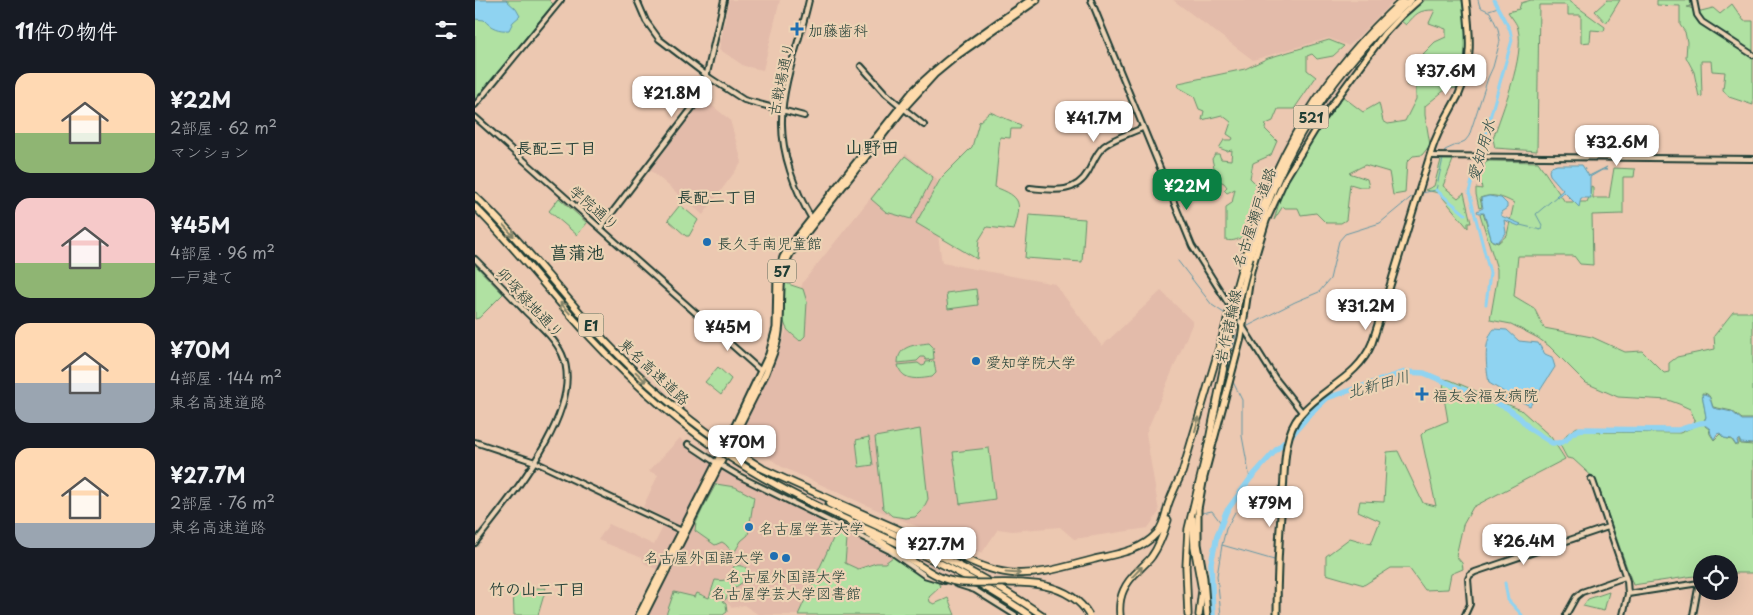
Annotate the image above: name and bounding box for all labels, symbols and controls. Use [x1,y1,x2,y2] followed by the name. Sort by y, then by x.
[15,14,118,46] text: 11件の物件
[432,16,460,44] icon: filters
[808,18,868,41] place label: 加藤歯科
[790,22,804,36] marker: 加藤歯科
[761,40,799,118] street label: 古戦場通り
[1405,54,1487,96] pin: ¥37.6M
[1416,58,1476,82] text: ¥37.6M
[631,76,713,118] pin: ¥21.8M
[643,80,701,104] text: ¥21.8M
[170,83,231,115] text: ¥22M
[55,93,115,153] icon: home
[1053,100,1135,143] pin: ¥41.7M
[1066,105,1122,129] text: ¥41.7M
[1293,105,1329,128] road number: 521
[170,115,277,139] text: 2部屋 · 62 m²
[1460,116,1500,184] water label: 愛知用水
[1576,124,1658,167] pin: ¥32.6M
[1586,129,1648,153] text: ¥32.6M
[845,133,899,160] district label: 山野田
[516,135,596,159] district label: 長配三丁目
[170,139,249,163] text: マンション
[1225,164,1281,270] street label: 名古屋瀬戸道路
[1157,168,1217,211] pin: ¥22M
[1164,173,1210,197] text: ¥22M
[565,179,625,235] street label: 学院通り
[677,184,757,208] district label: 長配二丁目
[170,208,230,240] text: ¥45M
[55,218,115,278] icon: home
[503,224,515,237] one-way arrow
[717,231,822,254] place label: 長久手南児童館
[701,236,713,248] marker: 長久手南児童館
[550,238,604,265] district label: 菖蒲池
[170,240,275,264] text: 4部屋 · 96 m²
[768,260,796,282] road number: 57
[492,261,570,343] street label: 卯塚緑地通り
[170,264,234,288] text: 一戸建て
[1208,287,1246,365] street label: 岩作諸輪線
[1325,288,1407,331] pin: ¥31.2M
[1337,293,1395,317] text: ¥31.2M
[560,302,571,315] one-way arrow
[698,310,758,352] pin: ¥45M
[579,314,603,336] road number: E1
[705,314,751,338] text: ¥45M
[614,332,696,410] street label: 東名高速道路
[170,333,230,365] text: ¥70M
[55,343,115,403] icon: home
[986,350,1076,373] place label: 愛知学院大学
[970,355,982,367] marker: 愛知学院大学
[1344,363,1412,403] water label: 北新田川
[170,365,282,389] text: 4部屋 · 144 m²
[635,371,647,384] one-way arrow
[1433,383,1538,406] place label: 福友会福友病院
[1415,387,1429,401] marker: 福友会福友病院
[170,389,266,413] text: 東名高速道路
[1192,417,1202,433] one-way arrow
[712,424,772,467] pin: ¥70M
[719,429,765,453] text: ¥70M
[170,458,246,490] text: ¥27.7M
[55,468,115,528] icon: home
[1240,486,1300,528] pin: ¥79M
[170,490,275,514] text: 2部屋 · 76 m²
[1248,490,1292,514] text: ¥79M
[170,514,266,538] text: 東名高速道路
[759,516,864,539] place label: 名古屋学芸大学
[743,521,755,533] marker: 名古屋学芸大学
[1483,524,1565,566] pin: ¥26.4M
[895,526,977,569] pin: ¥27.7M
[1493,528,1555,552] text: ¥26.4M
[907,531,965,555] text: ¥27.7M
[644,545,764,568] place label: 名古屋外国語大学
[768,550,780,562] marker: 名古屋外国語大学
[780,552,792,564] marker: 名古屋外国語大学 名古屋学芸大学図書館
[1693,555,1738,600] map controls
[1693,555,1738,600] button: locate
[711,564,861,604] place label: 名古屋外国語大学 名古屋学芸大学図書館
[1131,565,1143,578] one-way arrow
[1005,568,1021,577] one-way arrow
[489,576,585,600] district label: 竹の山二丁目

